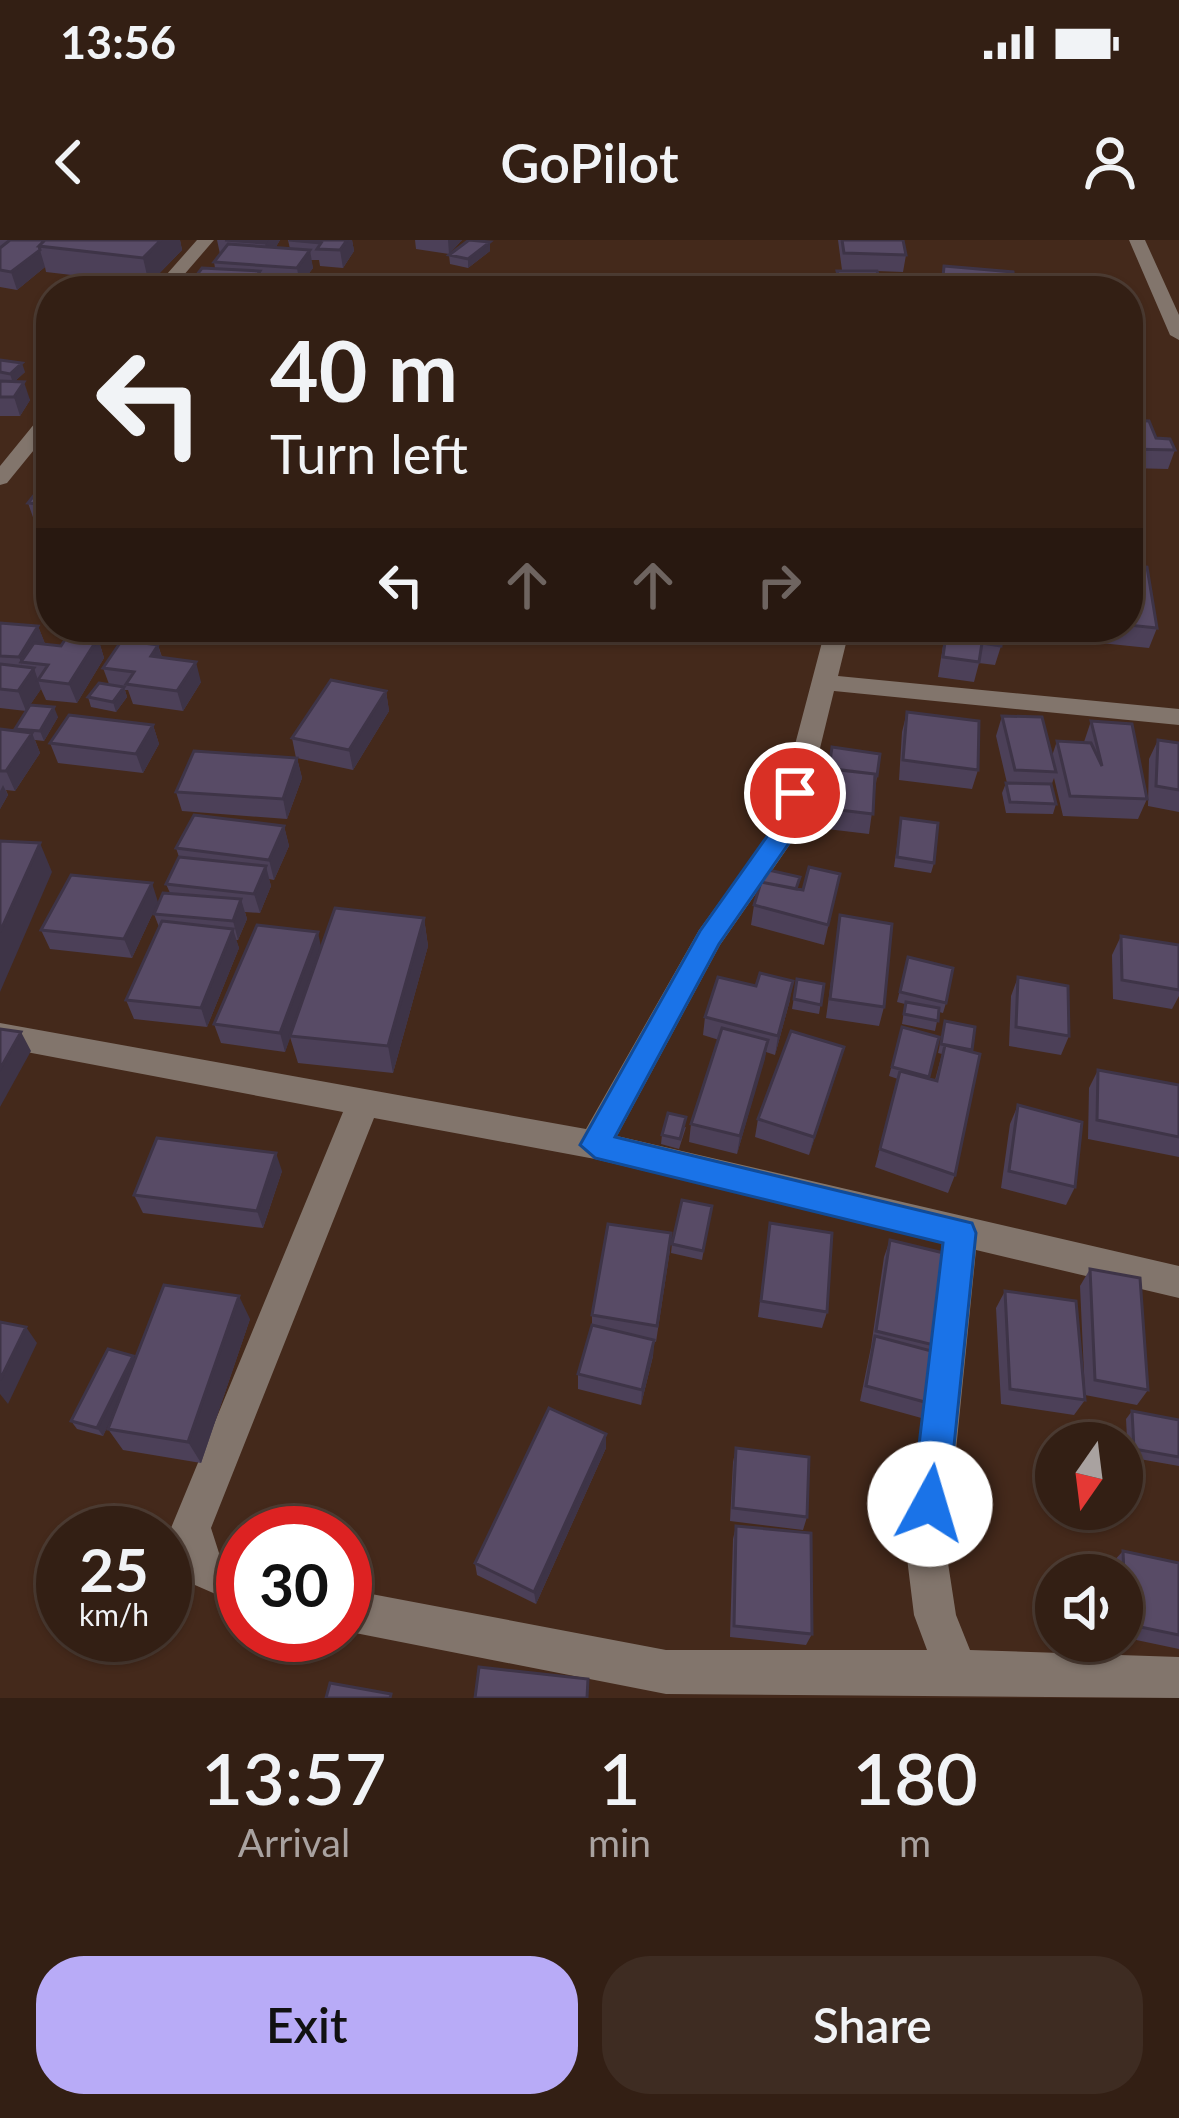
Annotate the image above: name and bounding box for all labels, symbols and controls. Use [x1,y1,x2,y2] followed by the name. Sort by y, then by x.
[60,15,176,69] text: 13:56
[36,129,102,195] icon: back
[1077,129,1143,195] icon: person
[500,130,679,195] text: GoPilot
[270,319,458,420] text: 40 m
[72,324,228,480] icon: left
[270,421,468,486] text: Turn left
[368,552,434,618] icon: left
[494,552,560,618] icon: ahead
[620,552,686,618] icon: ahead
[746,552,812,618] icon: right
[744,742,846,844] pin
[762,760,828,826] icon: arrive
[1035,1422,1143,1530] north arrow
[1035,1422,1143,1662] map controls
[867,1441,993,1567] position arrow
[216,1506,372,1662] speed limit sign: 30
[79,1533,149,1605] text: 25
[1035,1554,1143,1662] button: sound
[79,1596,149,1632] text: km/h
[201,1734,387,1820] text: 13:57
[599,1734,640,1820] text: 1
[852,1734,978,1820] text: 180
[238,1819,350,1865] text: Arrival
[588,1819,651,1865] text: min
[899,1819,931,1865] text: m
[36,1956,578,2094] button: Exit
[602,1956,1143,2094] button: Share

